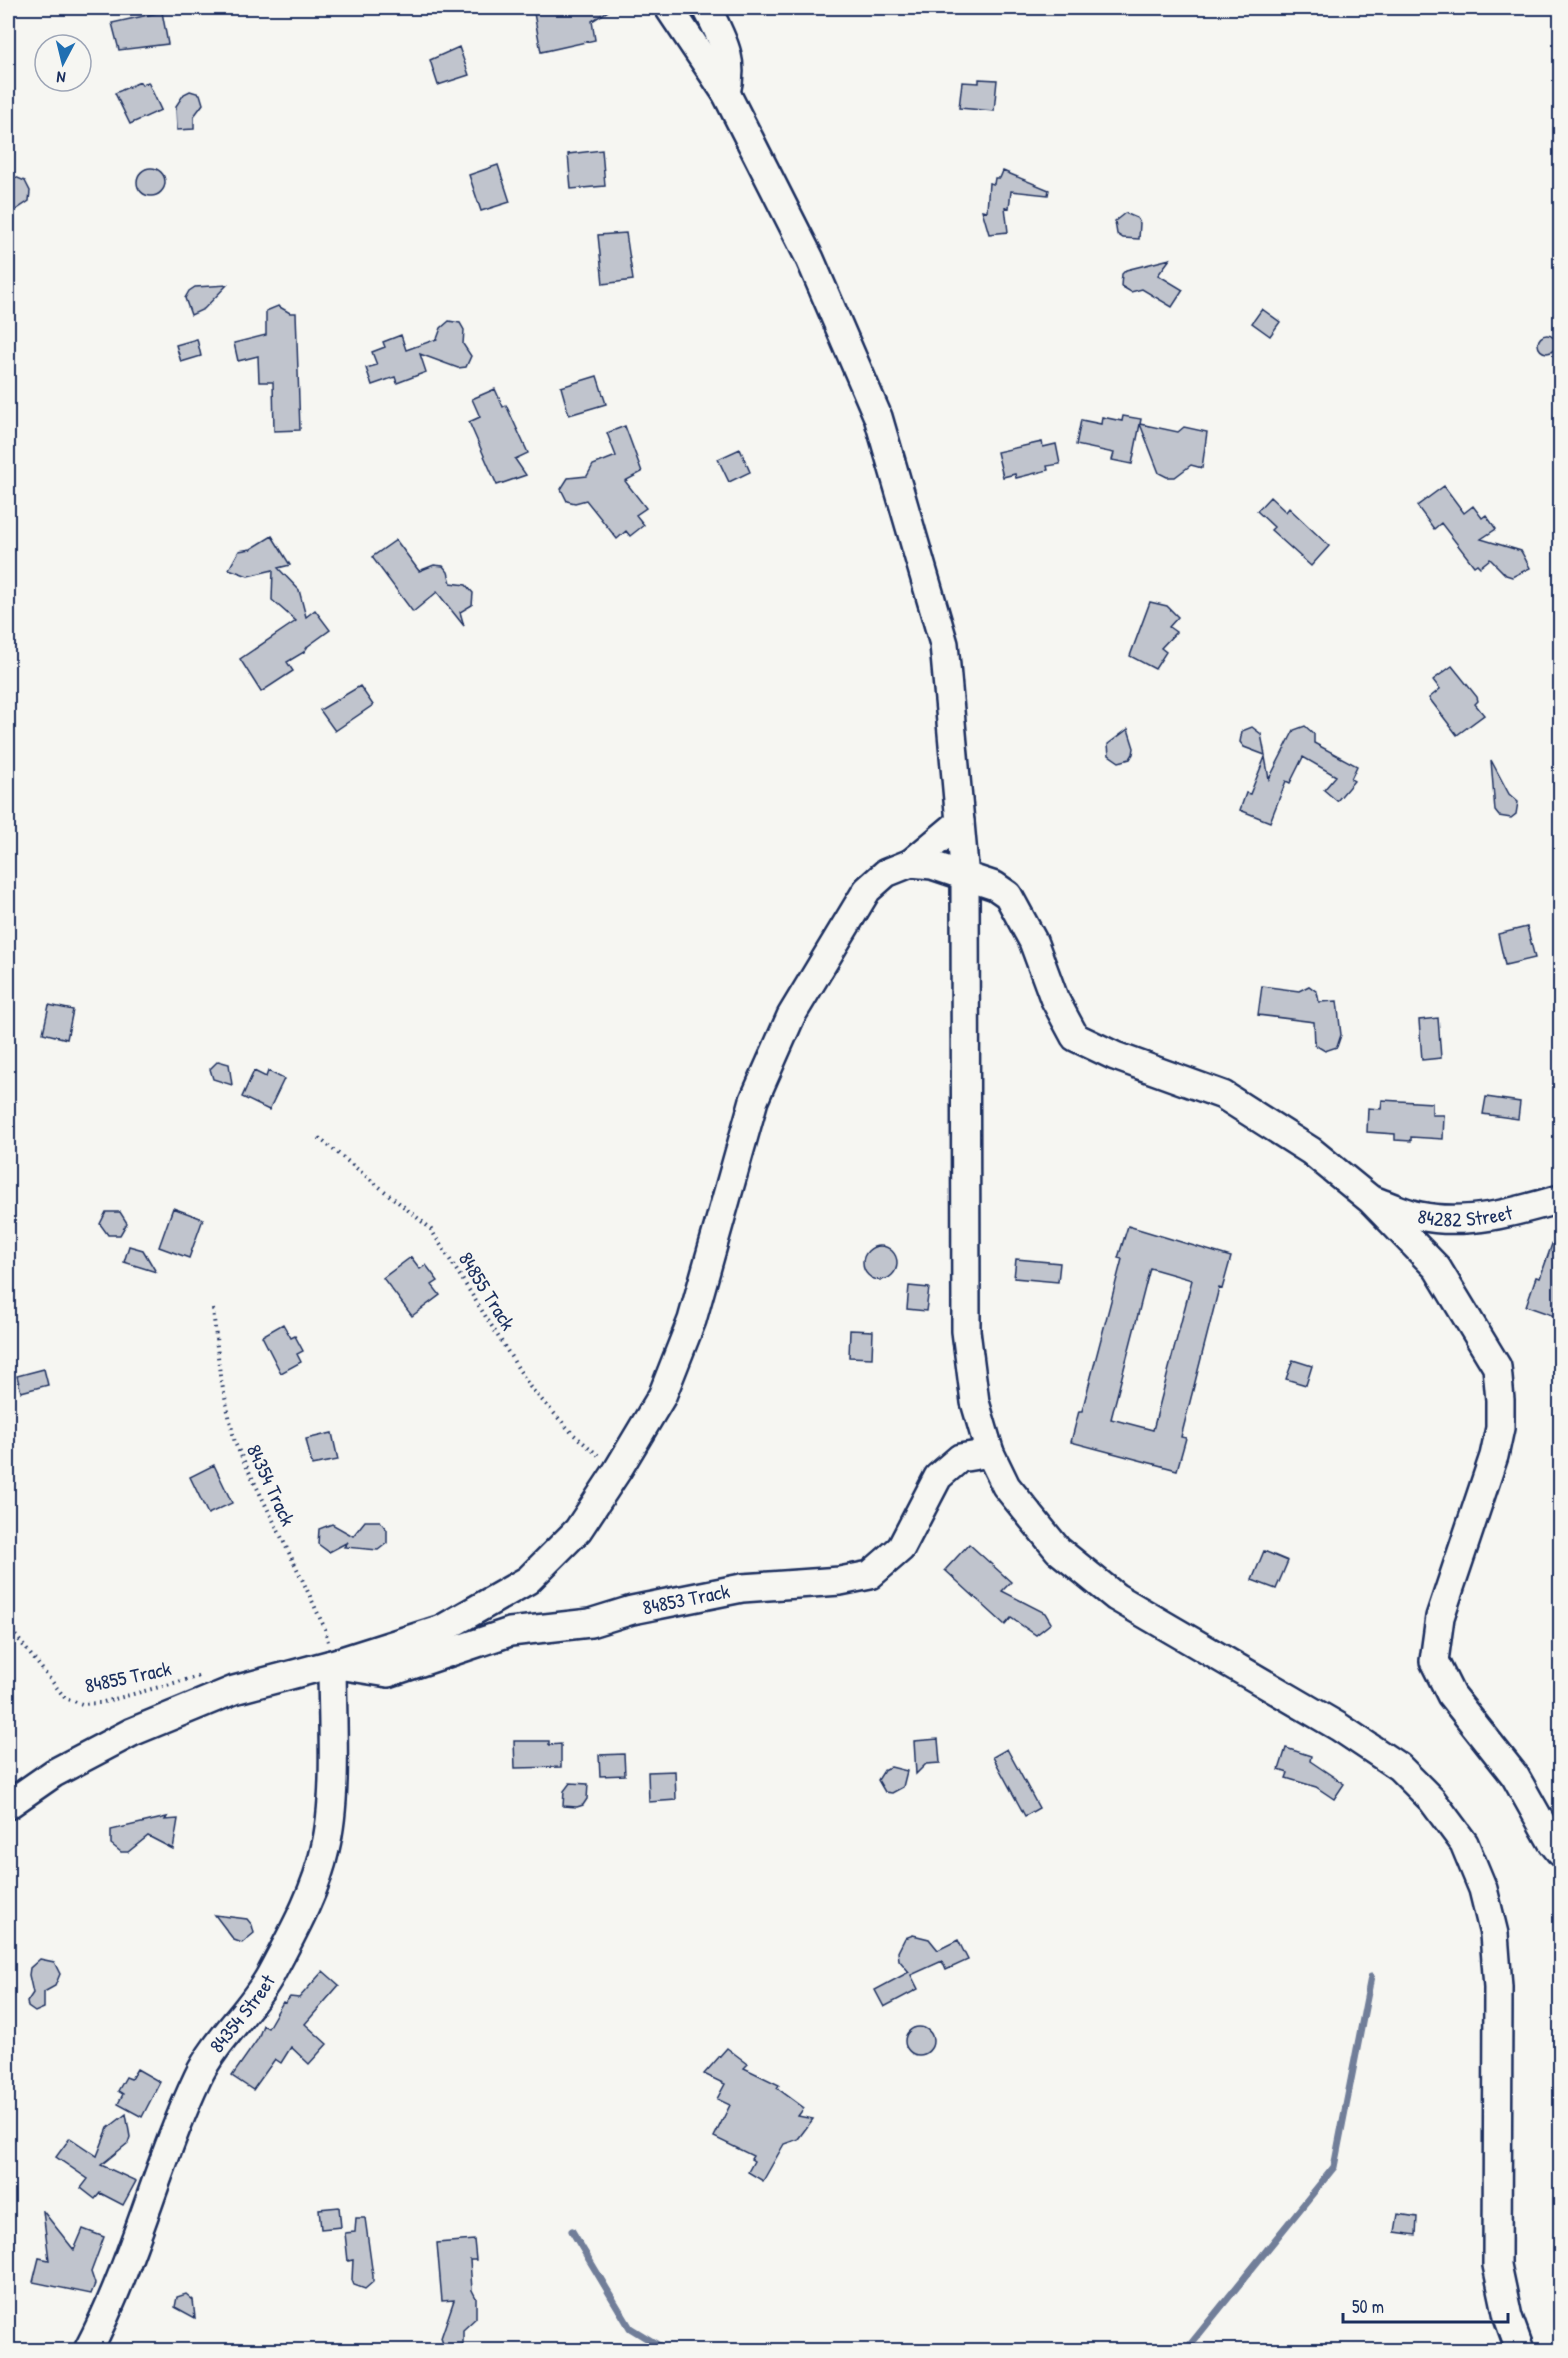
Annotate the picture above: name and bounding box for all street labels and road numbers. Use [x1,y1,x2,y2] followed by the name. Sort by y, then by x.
[1416,1198,1516,1232] street label: 84282 Street
[453,1247,522,1335] street label: 84855 Track
[241,1440,302,1530] street label: 84354 Track
[640,1577,732,1621] street label: 84853 Track
[82,1654,173,1699] street label: 84855 Track
[203,1968,281,2058] street label: 84354 Street

